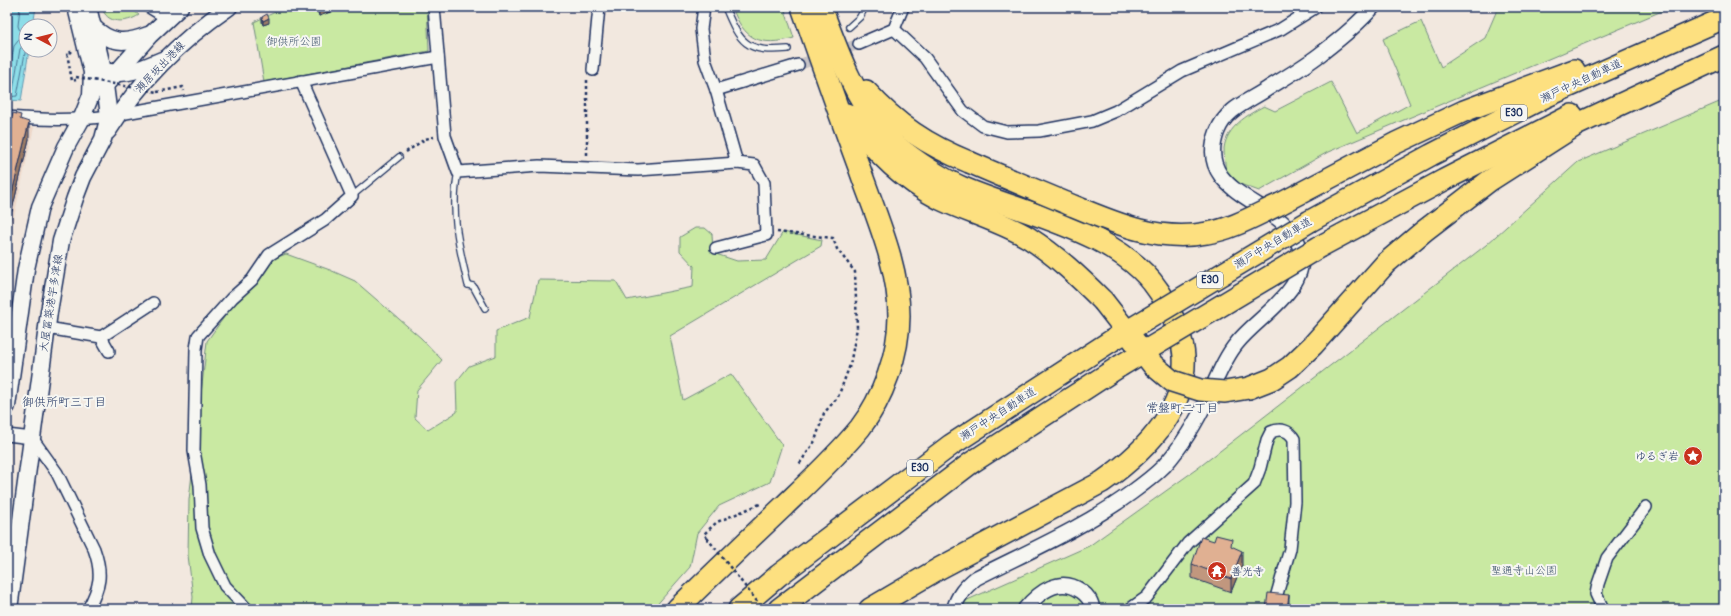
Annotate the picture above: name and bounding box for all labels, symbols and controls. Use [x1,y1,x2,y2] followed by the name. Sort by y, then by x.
[18,18,58,58] north arrow
[22,32,36,41] text: N
[267,35,322,48] park label: 御供所公園
[132,39,188,95] street label: 瀬居坂出港線
[1538,57,1624,105] street label: 瀬戸中央自動車道
[1501,105,1527,121] road number: E30
[1232,215,1314,271] street label: 瀬戸中央自動車道
[37,253,65,353] street label: 大屋冨築港宇多津線
[1197,272,1223,288] road number: E30
[958,385,1038,443] street label: 瀬戸中央自動車道
[22,395,106,410] district label: 御供所町三丁目
[1146,401,1218,416] district label: 常盤町二丁目
[1682,445,1704,467] place icon: ゆるぎ岩
[1635,450,1679,463] place label: ゆるぎ岩
[907,460,933,476] road number: E30
[1206,560,1228,582] temple icon: 善光寺
[1491,564,1557,577] park label: 聖通寺山公園
[1231,565,1264,578] place label: 善光寺

